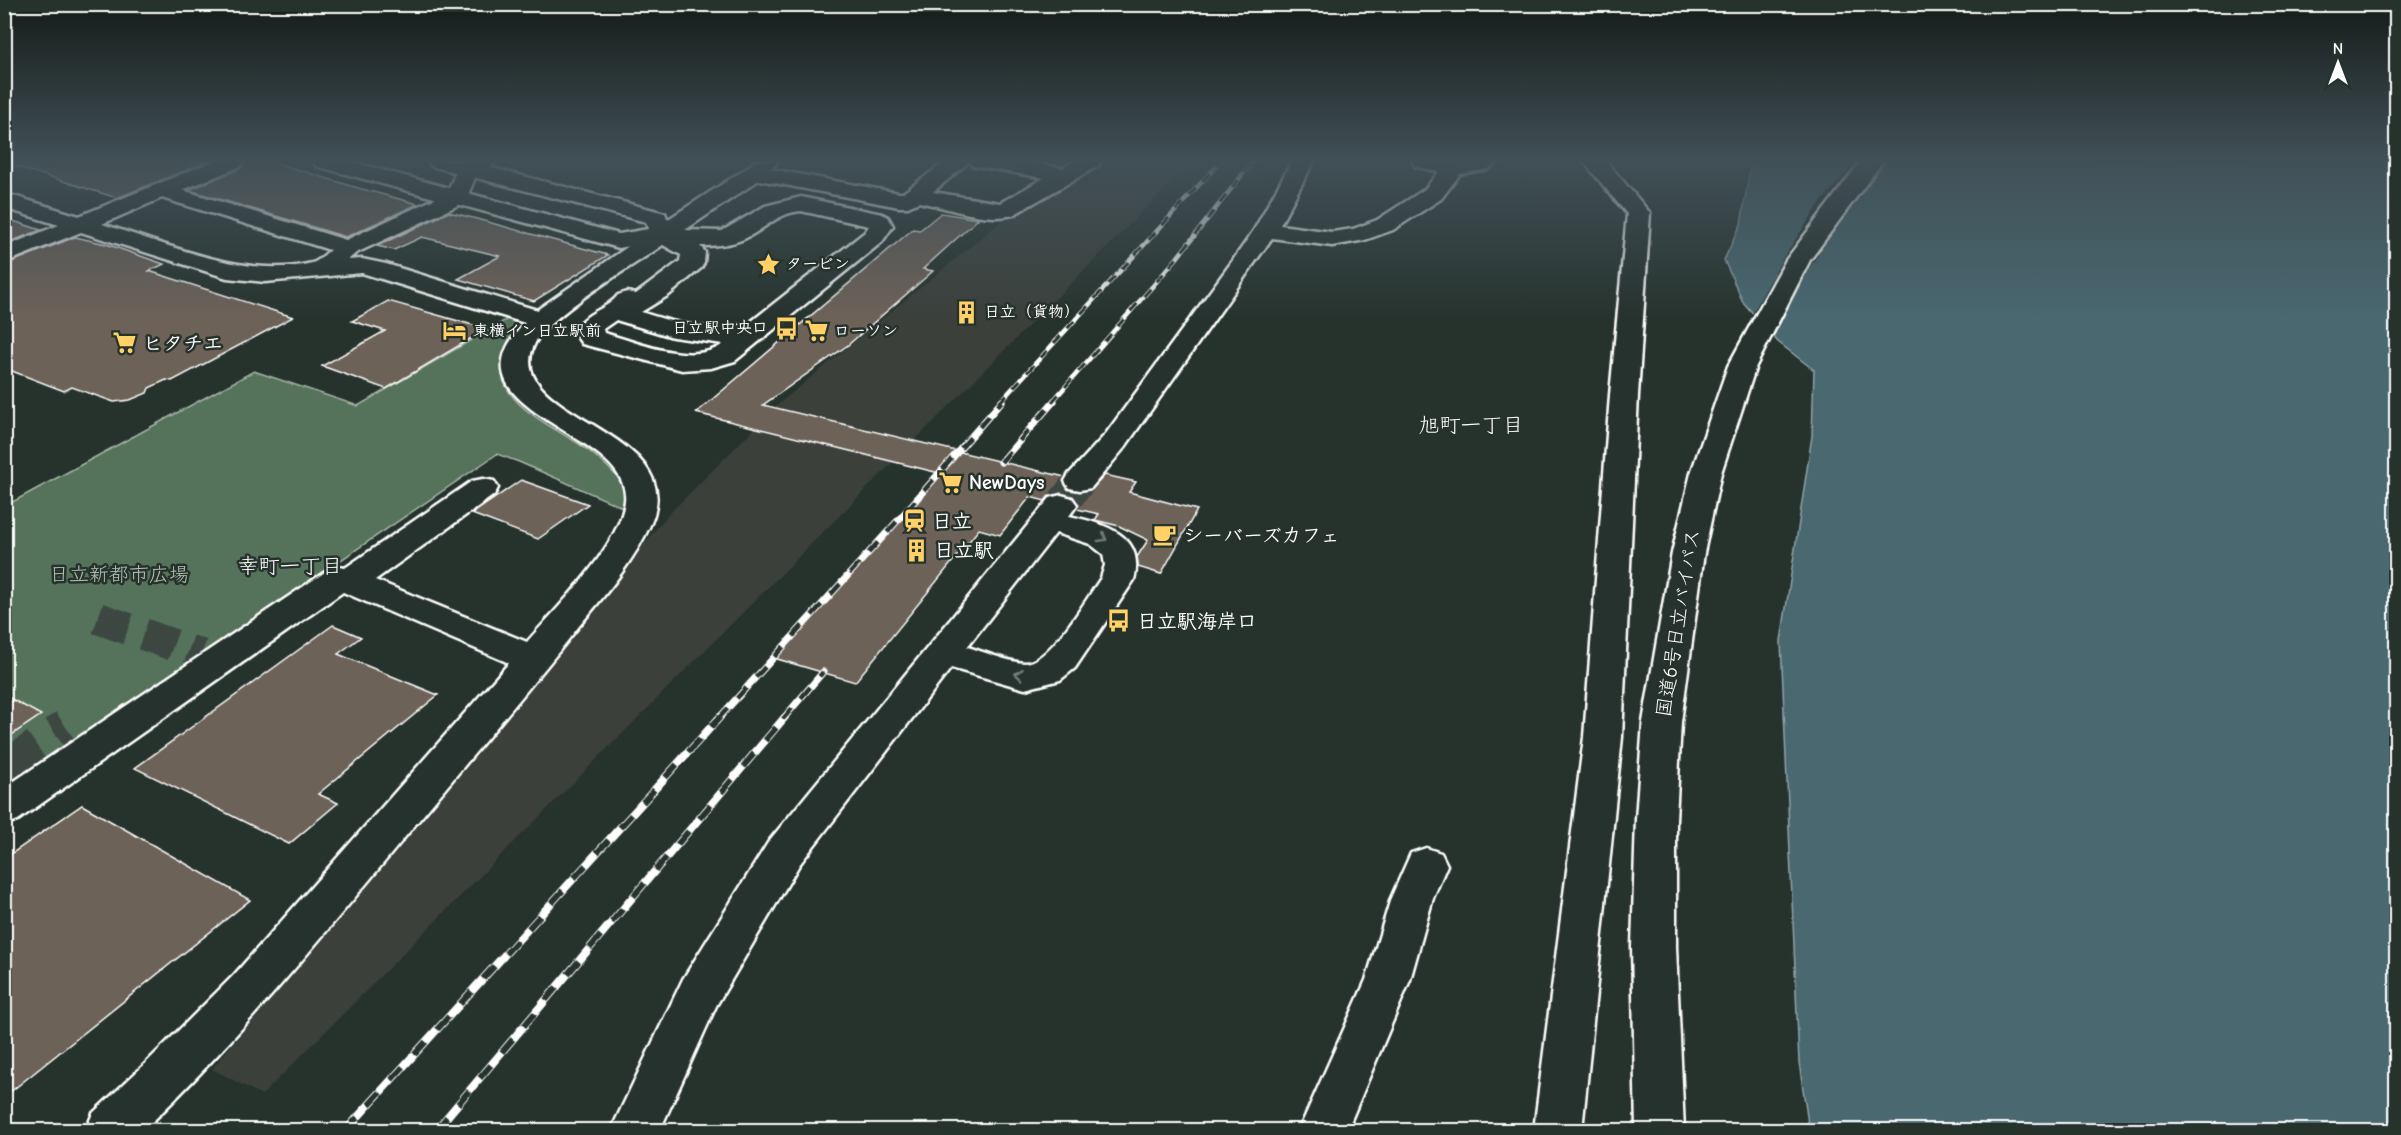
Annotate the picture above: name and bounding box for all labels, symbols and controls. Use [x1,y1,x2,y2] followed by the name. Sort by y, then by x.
[2308,33,2368,93] north arrow
[2333,40,2343,58] text: N
[755,251,781,277] place icon: タービン
[786,255,850,273] place label: タービン
[953,299,979,325] building icon: 日立（貨物）
[984,303,1080,321] place label: 日立（貨物）
[773,315,799,341] bus stop icon: 日立駅中央口
[442,318,468,344] hotel icon: 東横イン日立駅前
[803,318,829,344] supermarket icon: ローソン
[672,319,768,337] place label: 日立駅中央口
[473,322,601,340] place label: 東横イン日立駅前
[834,322,898,340] place label: ローソン
[112,330,138,356] supermarket icon: ヒタチエ
[143,332,223,355] place label: ヒタチエ
[1419,413,1524,437] district label: 旭町一丁目
[938,469,964,495] supermarket icon: NewDays
[969,471,1045,494] place label: NewDays
[901,508,927,534] station icon: 日立
[932,510,972,533] place label: 日立
[1152,522,1178,548] cafe icon: シーバーズカフェ
[1183,524,1340,547] place label: シーバーズカフェ
[1652,527,1704,719] street label: 国道6号日立バイパス
[1097,531,1107,543] one-way arrow
[903,537,929,563] building icon: 日立駅
[934,539,994,562] place label: 日立駅
[238,554,343,578] district label: 幸町一丁目
[49,563,189,586] park label: 日立新都市広場
[1106,608,1132,634] bus stop icon: 日立駅海岸口
[1137,610,1257,633] place label: 日立駅海岸口
[1015,668,1024,681] one-way arrow

